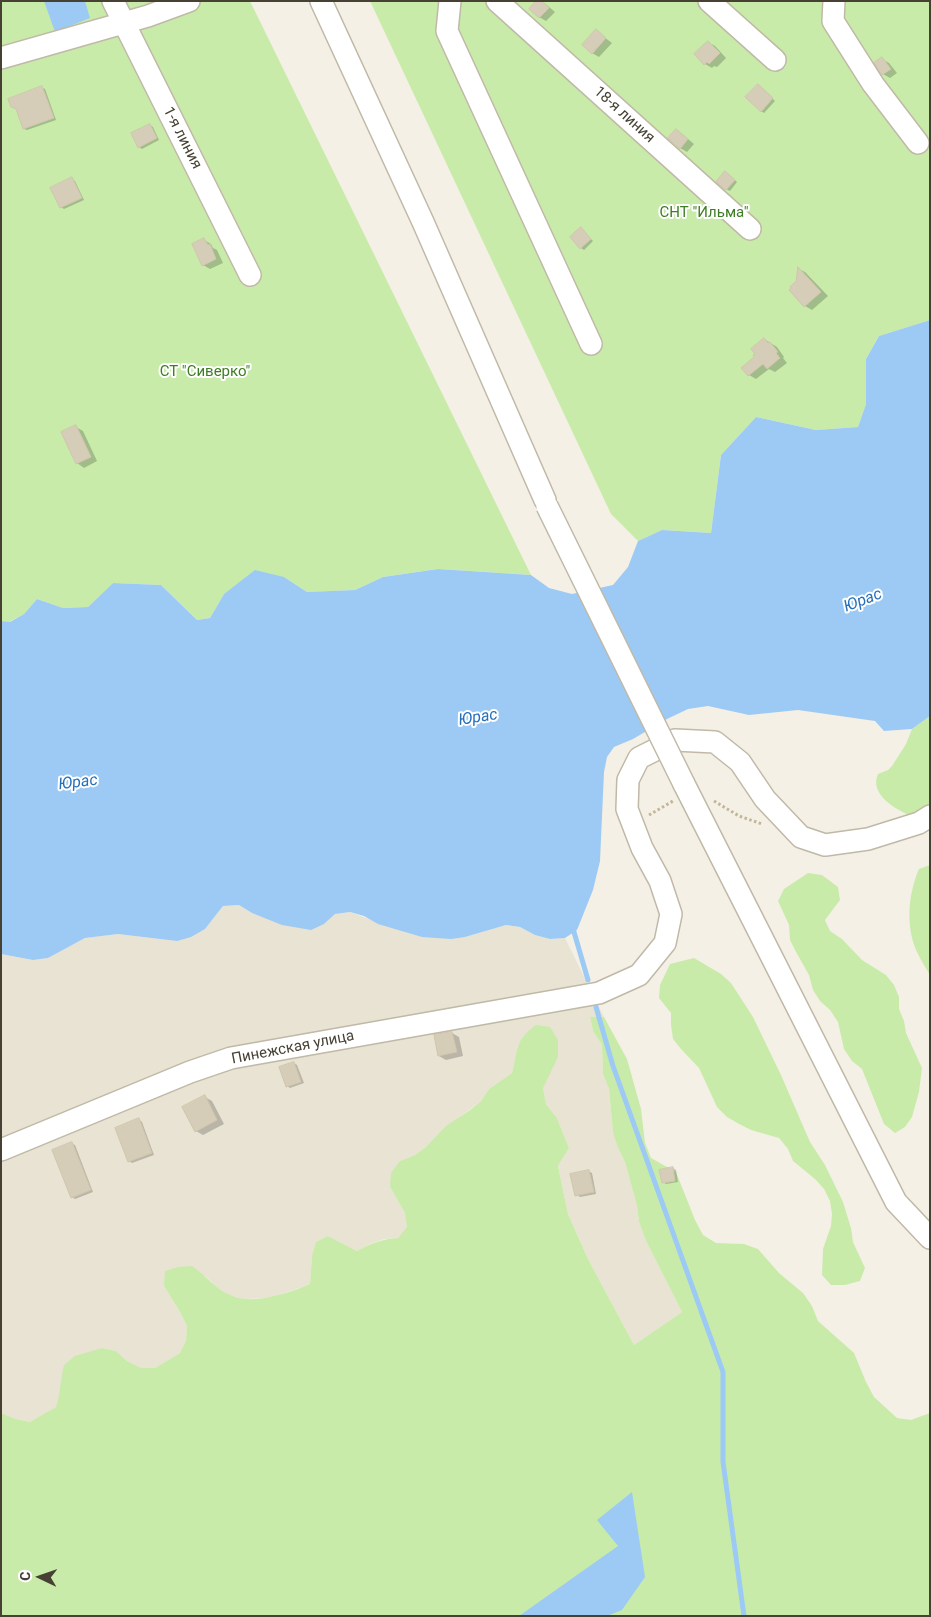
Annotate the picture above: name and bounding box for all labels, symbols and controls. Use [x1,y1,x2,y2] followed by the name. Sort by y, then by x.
[590,83,658,147] street label: 18-я линия
[159,104,205,172] street label: 1-я линия
[660,204,748,222] park label: СНТ "Ильма"
[160,363,250,381] park label: СТ "Сиверко"
[841,585,885,617] water label: Юрас
[457,705,499,731] water label: Юрас
[57,771,99,795] water label: Юрас
[230,1027,356,1069] street label: Пинежская улица
[15,1552,65,1602] north arrow
[17,1571,33,1581] text: С

